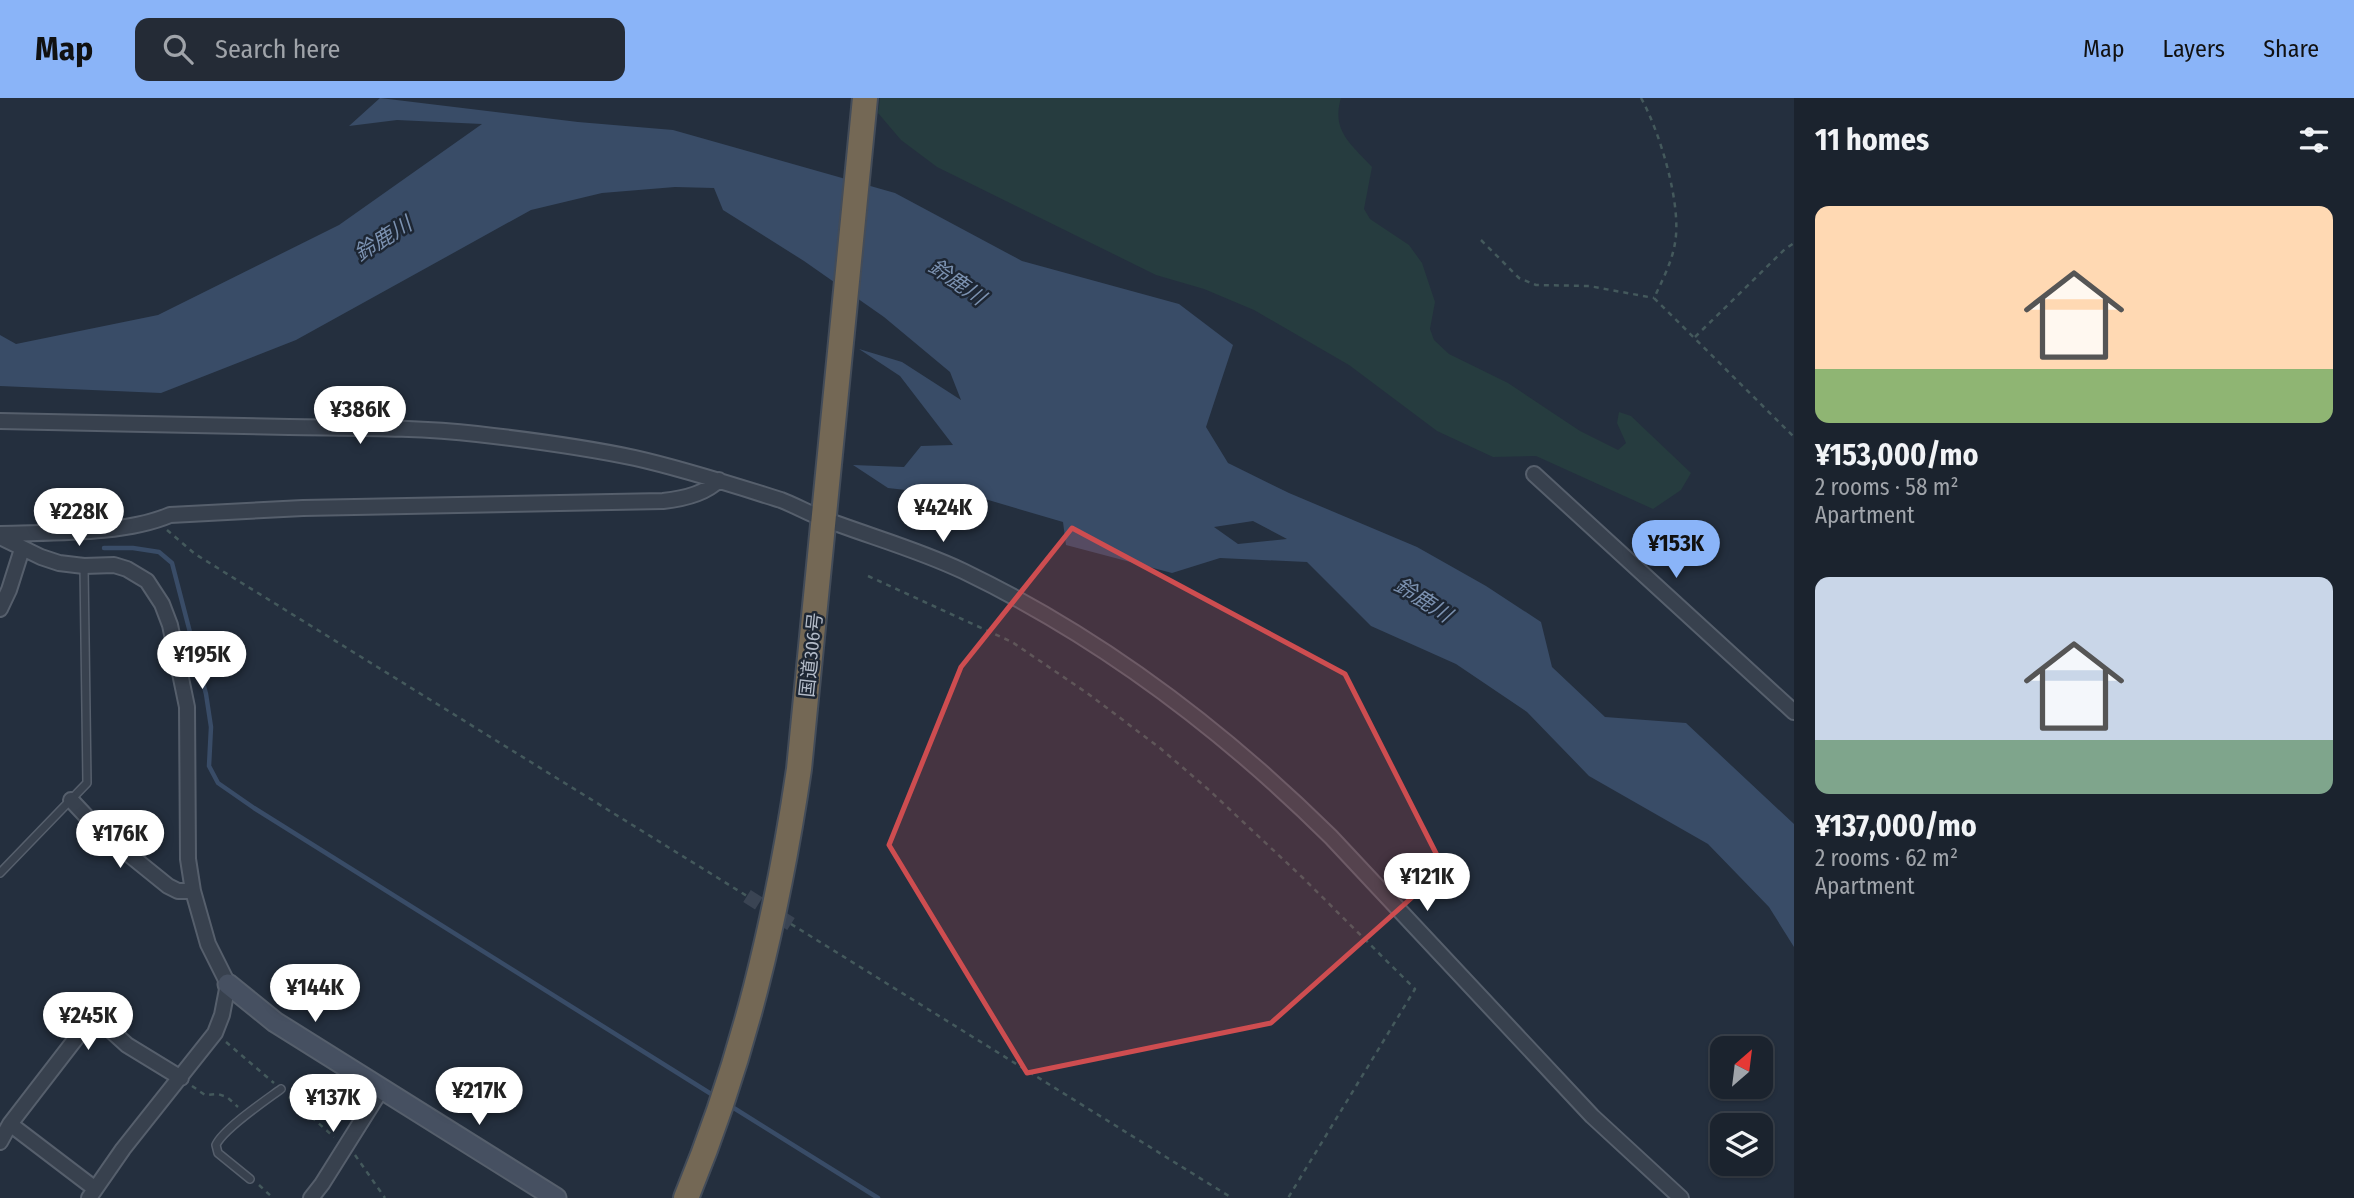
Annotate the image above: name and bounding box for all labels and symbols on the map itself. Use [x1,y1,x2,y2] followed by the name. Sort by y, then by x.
[349,210,418,267] water label: 鈴鹿川
[924,253,992,312] water label: 鈴鹿川
[311,386,409,446] pin: ¥386K
[894,484,992,544] pin: ¥424K
[30,489,128,548] pin: ¥228K
[1627,520,1725,580] pin: ¥153K
[1390,572,1458,629] water label: 鈴鹿川
[795,612,827,698] street label: 国道306号
[153,632,251,691] pin: ¥195K
[71,810,169,870] pin: ¥176K
[1378,854,1476,913] pin: ¥121K
[266,964,364,1024] pin: ¥144K
[39,992,137,1052] pin: ¥245K
[1710,1036,1773,1099] north arrow
[430,1068,528,1127] pin: ¥217K
[284,1074,382,1134] pin: ¥137K

